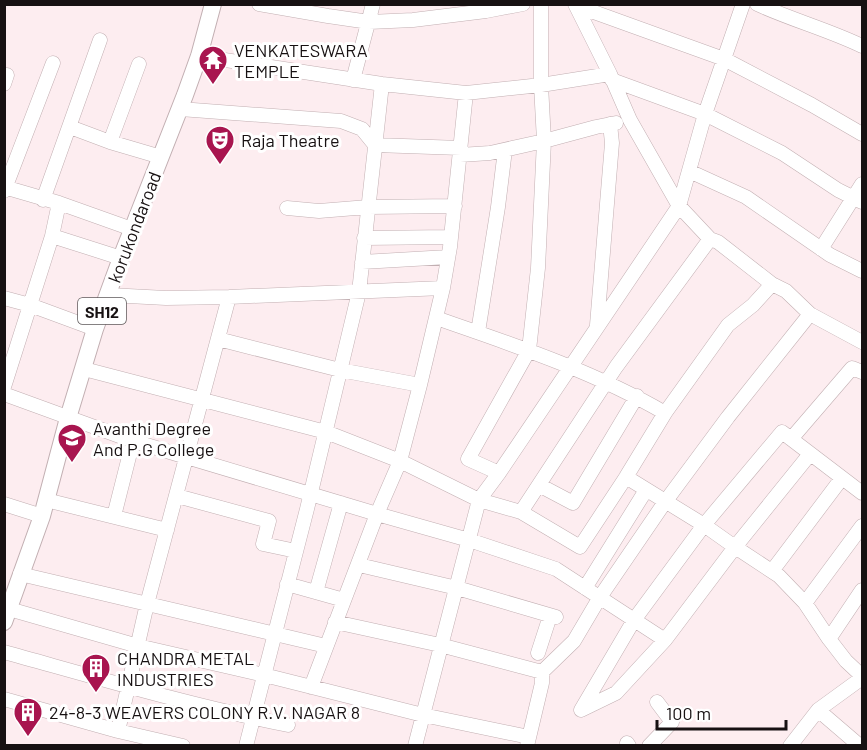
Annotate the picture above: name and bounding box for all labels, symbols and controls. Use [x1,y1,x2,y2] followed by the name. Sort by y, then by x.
[234,39,368,82] place label: VENKATESWARA TEMPLE
[197,44,229,86] temple icon: VENKATESWARA TEMPLE
[204,124,236,166] theatre icon: Raja Theatre
[241,129,339,151] place label: Raja Theatre
[103,168,165,286] street label: korukondaroad
[78,298,126,324] road number: SH12
[93,417,214,460] place label: Avanthi Degree And P.G College
[56,422,88,464] school or university icon: Avanthi Degree And P.G College
[117,647,254,690] place label: CHANDRA METAL INDUSTRIES
[80,652,112,694] building icon: CHANDRA METAL INDUSTRIES
[657,693,786,731] scale bar
[12,696,44,738] building icon: 24-8-3 WEAVERS COLONY R.V. NAGAR 8
[49,701,360,723] place label: 24-8-3 WEAVERS COLONY R.V. NAGAR 8
[666,702,711,724] text: 100 m

